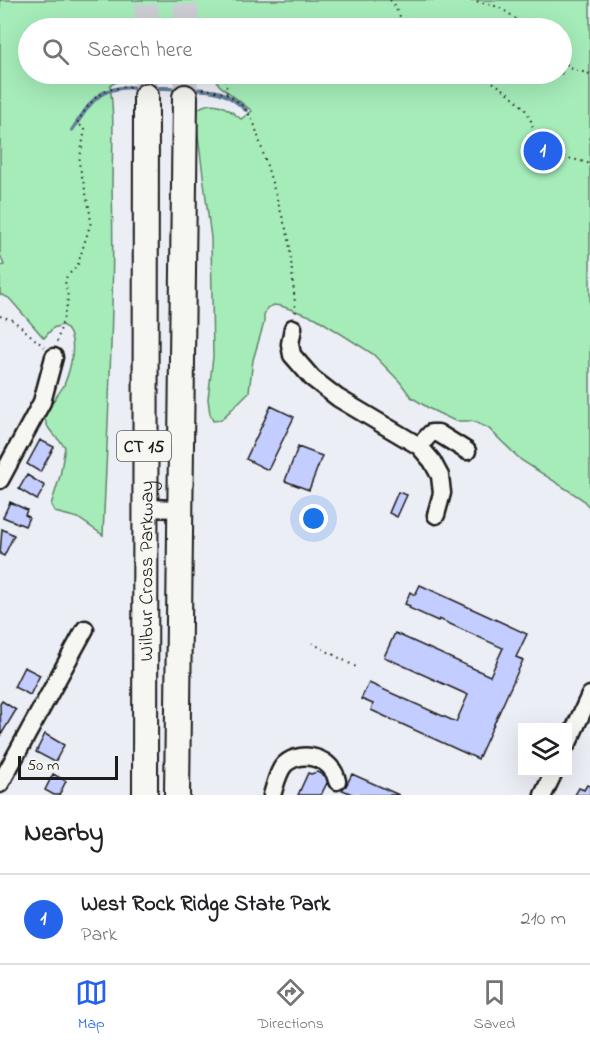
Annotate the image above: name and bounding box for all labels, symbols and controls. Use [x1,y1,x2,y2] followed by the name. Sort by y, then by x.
[18,18,572,84] search box
[39,35,72,68] icon: search
[87,35,192,67] text: Search here
[524,128,562,174] pin: 1
[117,431,171,461] road number: CT 15
[133,481,162,661] street label: Wilbur Cross Parkway
[299,504,328,533] your location
[518,723,572,777] map controls
[518,723,572,777] button: layers
[18,753,118,780] scale bar
[27,754,59,778] text: 50 m
[24,815,103,853] text: Nearby
[81,889,330,921] text: West Rock Ridge State Park
[40,905,47,934] text: 1
[521,905,566,934] text: 210 m
[81,921,117,950] text: Park
[75,976,108,1036] tab: Map
[257,976,324,1036] tab: Directions
[473,976,515,1036] tab: Saved

